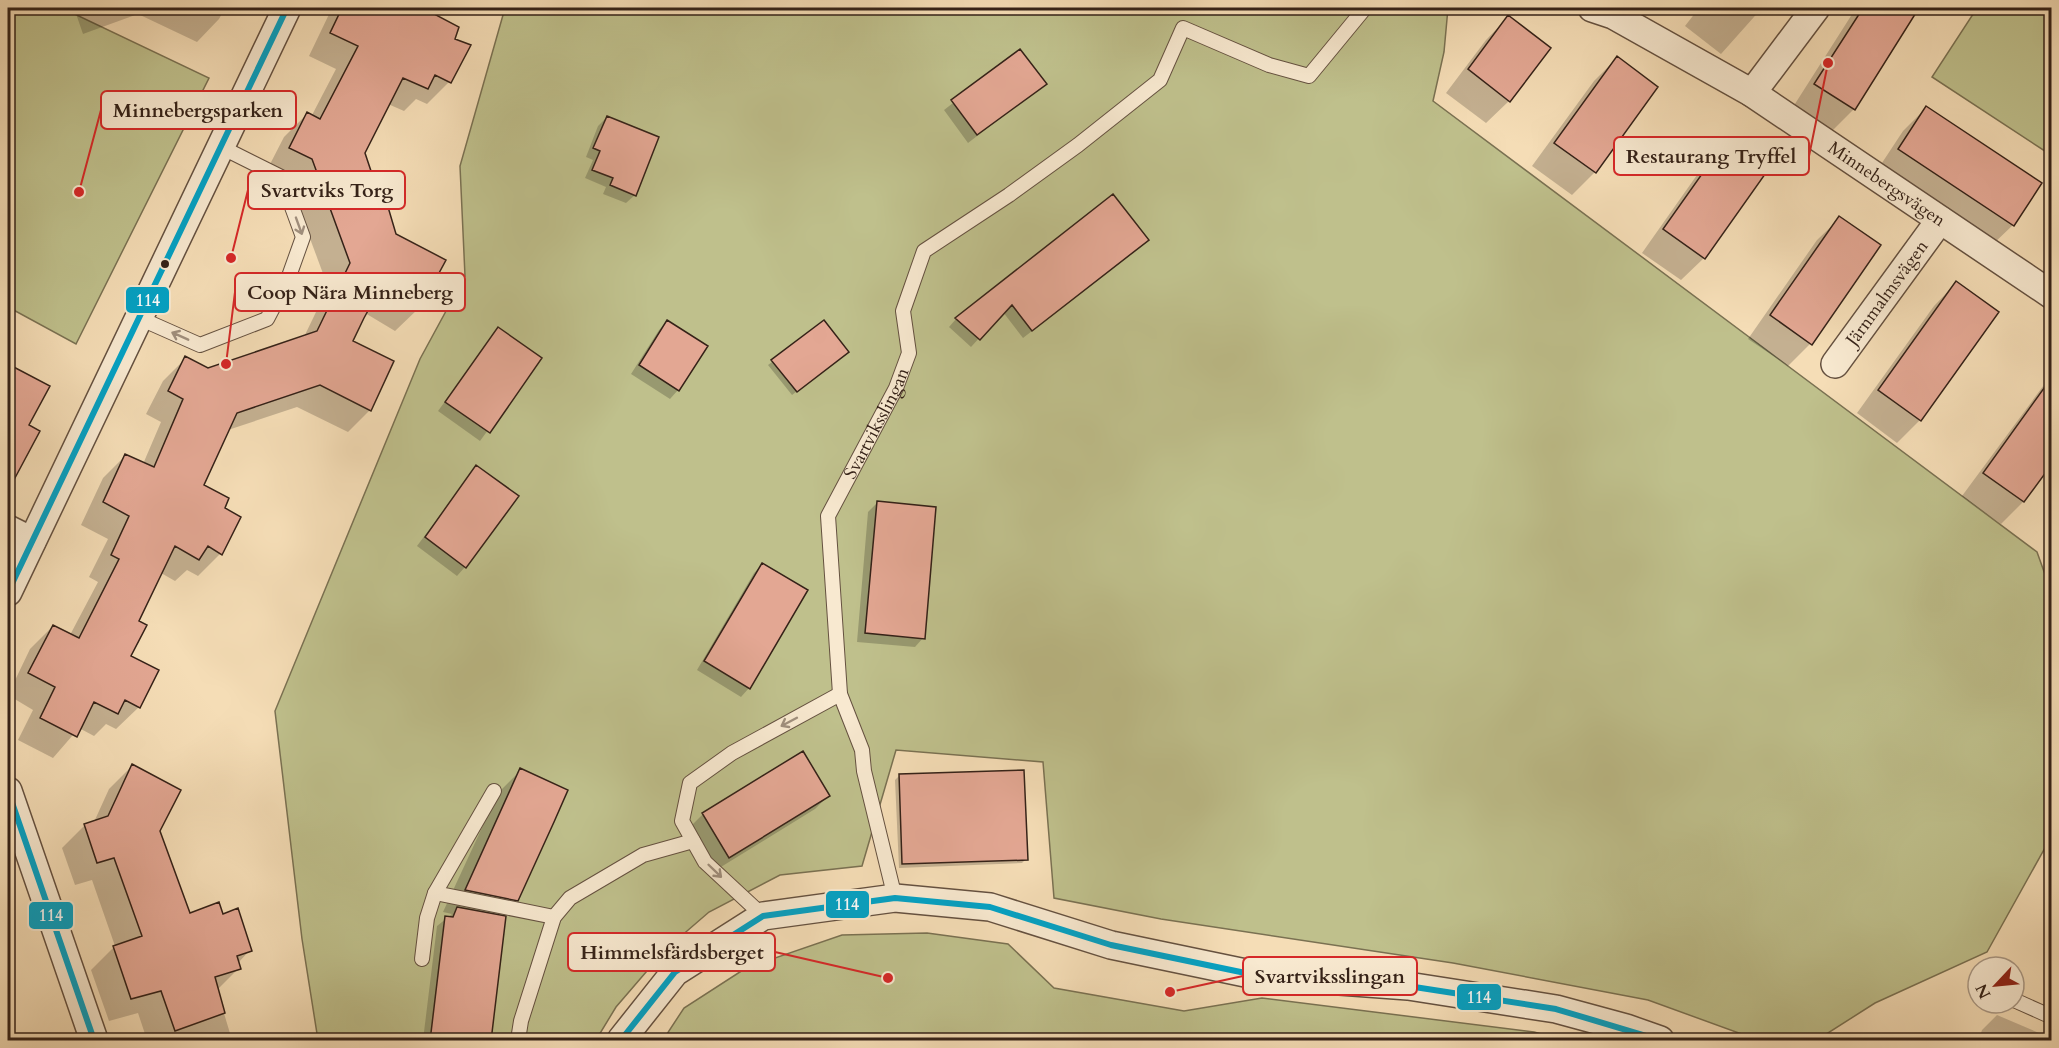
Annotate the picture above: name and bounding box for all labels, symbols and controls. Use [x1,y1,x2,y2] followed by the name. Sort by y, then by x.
[101,91,296,129] callout: Minnebergsparken
[113,97,283,124] text: Minnebergsparken
[1823,135,1951,233] street label: Minnebergsvägen
[1614,137,1809,175] callout: Restaurang Tryffel
[1626,143,1797,170] text: Restaurang Tryffel
[248,171,405,209] callout: Svartviks Torg
[261,177,393,204] text: Svartviks Torg
[294,216,305,235] one-way arrow
[1838,234,1934,353] street label: Järnmalmsvägen
[159,258,171,270] unlabelled marker
[235,273,465,311] callout: Coop Nära Minneberg
[247,279,453,306] text: Coop Nära Minneberg
[125,286,170,314] line badge: 114
[136,290,160,312] text: 114
[171,330,189,341] one-way arrow
[837,364,915,483] street label: Svartviksslingan
[780,717,798,728] one-way arrow
[707,864,722,878] one-way arrow
[825,890,870,919] line badge: 114
[835,894,859,916] text: 114
[28,901,74,930] line badge: 114
[39,905,63,927] text: 114
[568,933,775,971] callout: Himmelsfärdsberget
[580,939,764,966] text: Himmelsfärdsberget
[1966,955,2026,1015] north arrow
[1243,957,1417,995] callout: Svartviksslingan
[1255,963,1405,990] text: Svartviksslingan
[1970,980,1996,1002] text: N
[1456,983,1502,1011] line badge: 114
[1467,987,1491,1009] text: 114

